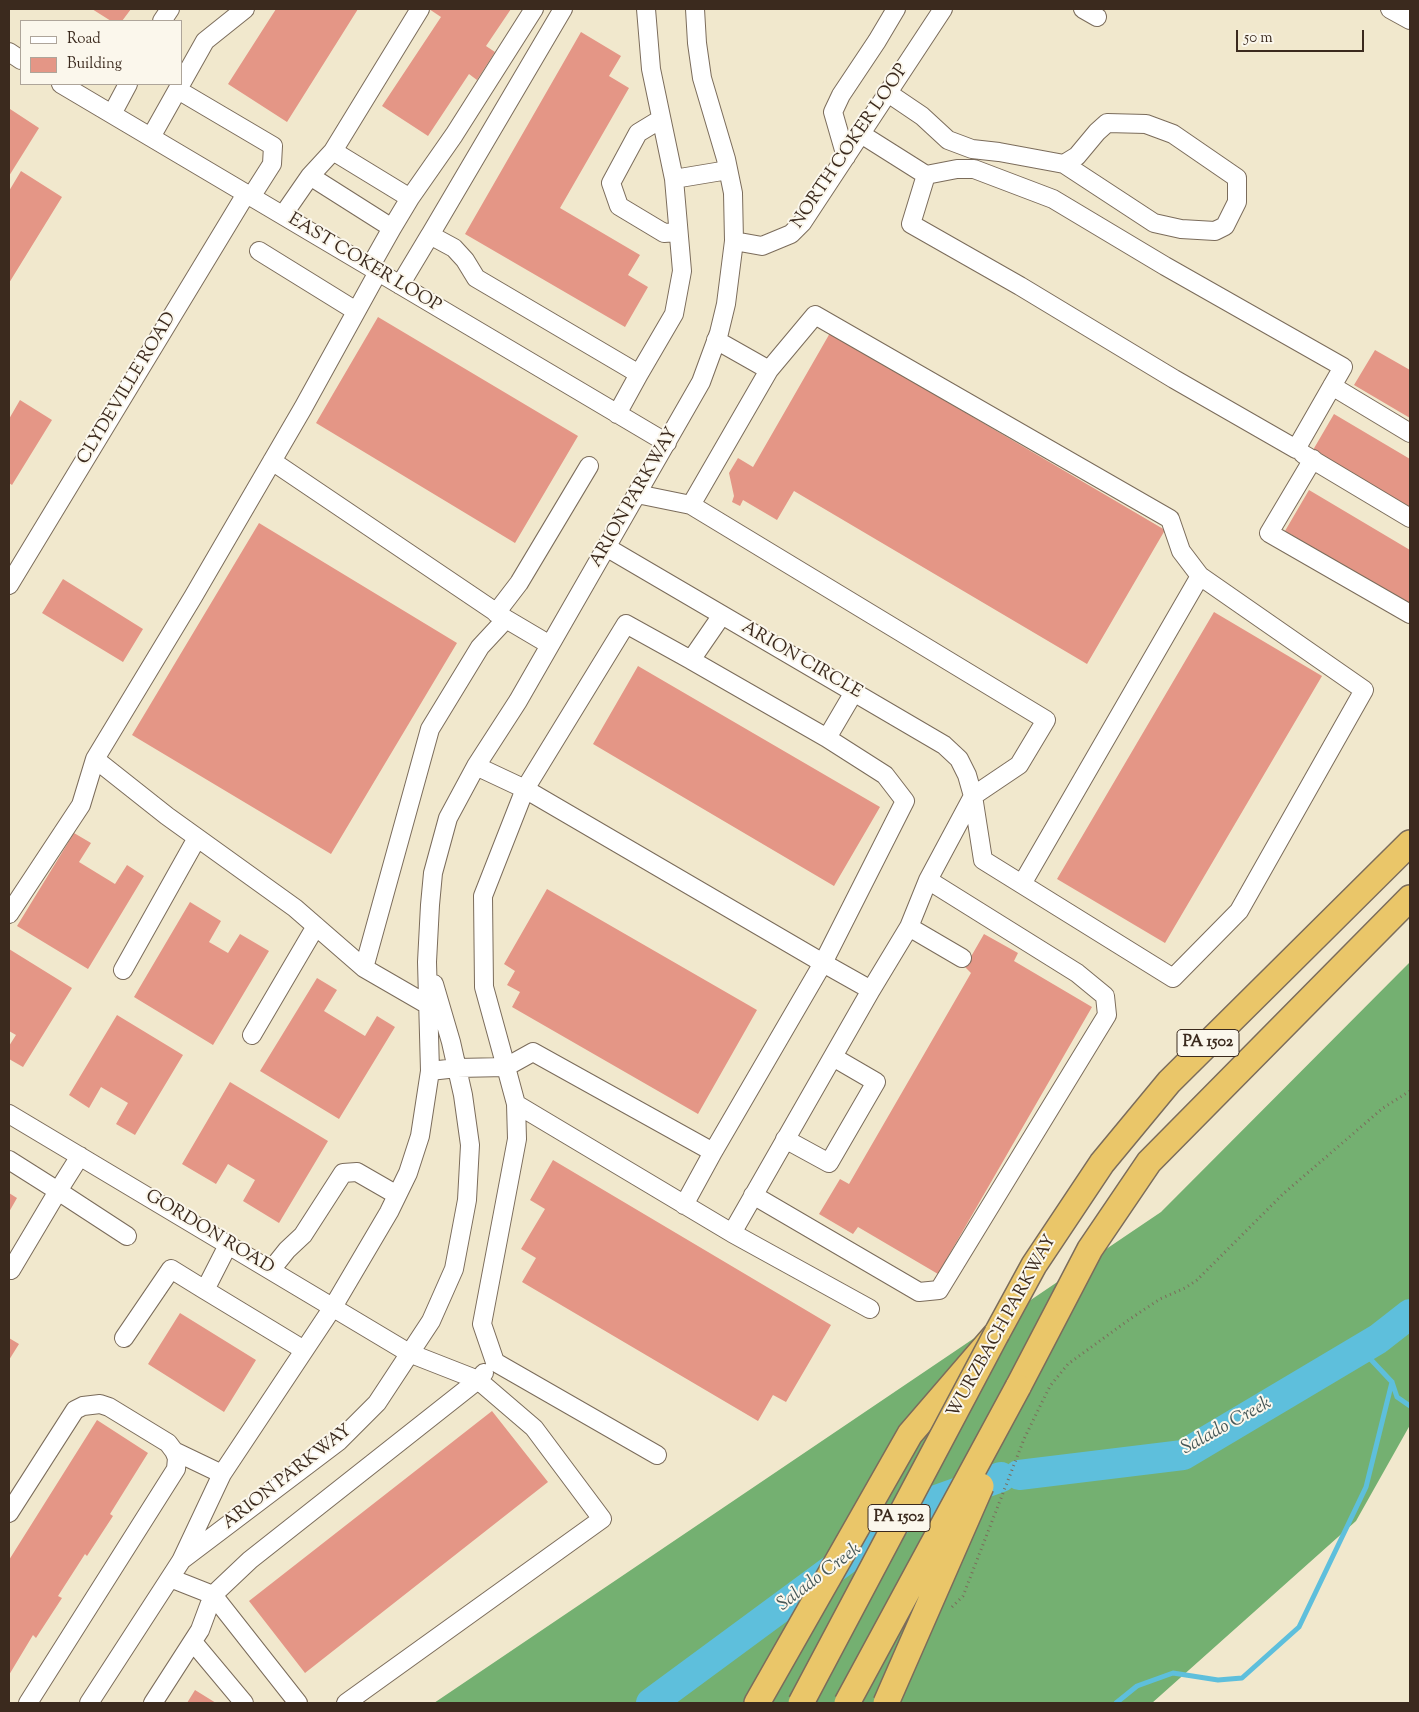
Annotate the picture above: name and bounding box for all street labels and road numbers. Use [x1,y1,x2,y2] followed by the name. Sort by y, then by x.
[788,61,914,233] street label: NORTH COKER LOOP
[284,210,444,318] street label: EAST COKER LOOP
[74,309,182,469] street label: CLYDEVILLE ROAD
[586,424,684,572] street label: ARION PARKWAY
[737,618,865,704] street label: ARION CIRCLE
[1177,1030,1239,1056] road number: PA 1502
[141,1186,277,1280] street label: GORDON ROAD
[944,1232,1062,1422] street label: WURZBACH PARKWAY
[219,1421,357,1535] street label: ARION PARKWAY
[868,1505,930,1532] road number: PA 1502

